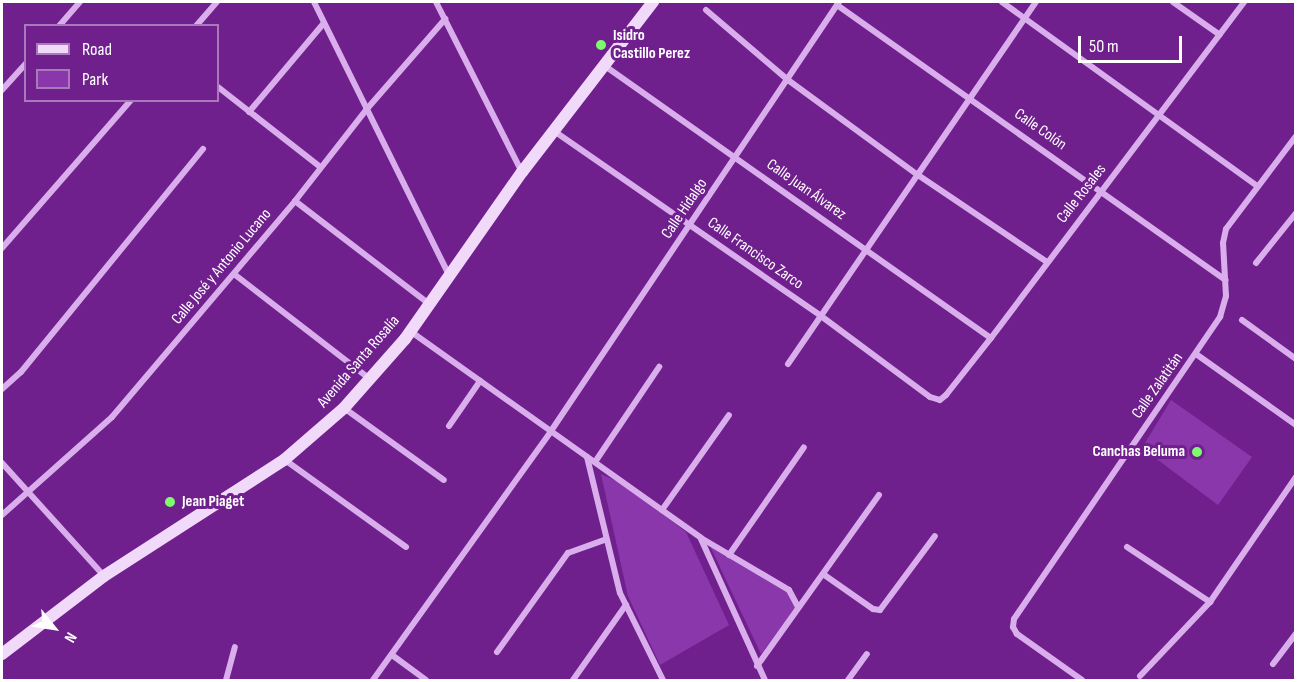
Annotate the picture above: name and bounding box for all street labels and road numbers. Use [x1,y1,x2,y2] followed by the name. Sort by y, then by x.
[1010,105,1070,155] street label: Calle Colón
[763,156,849,224] street label: Calle Juan Álvarez
[1053,161,1111,227] street label: Calle Rosales
[658,175,712,243] street label: Calle Hidalgo
[168,205,276,329] street label: Calle José y Antonio Lucano
[703,214,807,294] street label: Calle Francisco Zarco
[314,312,404,412] street label: Avenida Santa Rosalía
[1128,349,1188,423] street label: Calle Zalatitán

